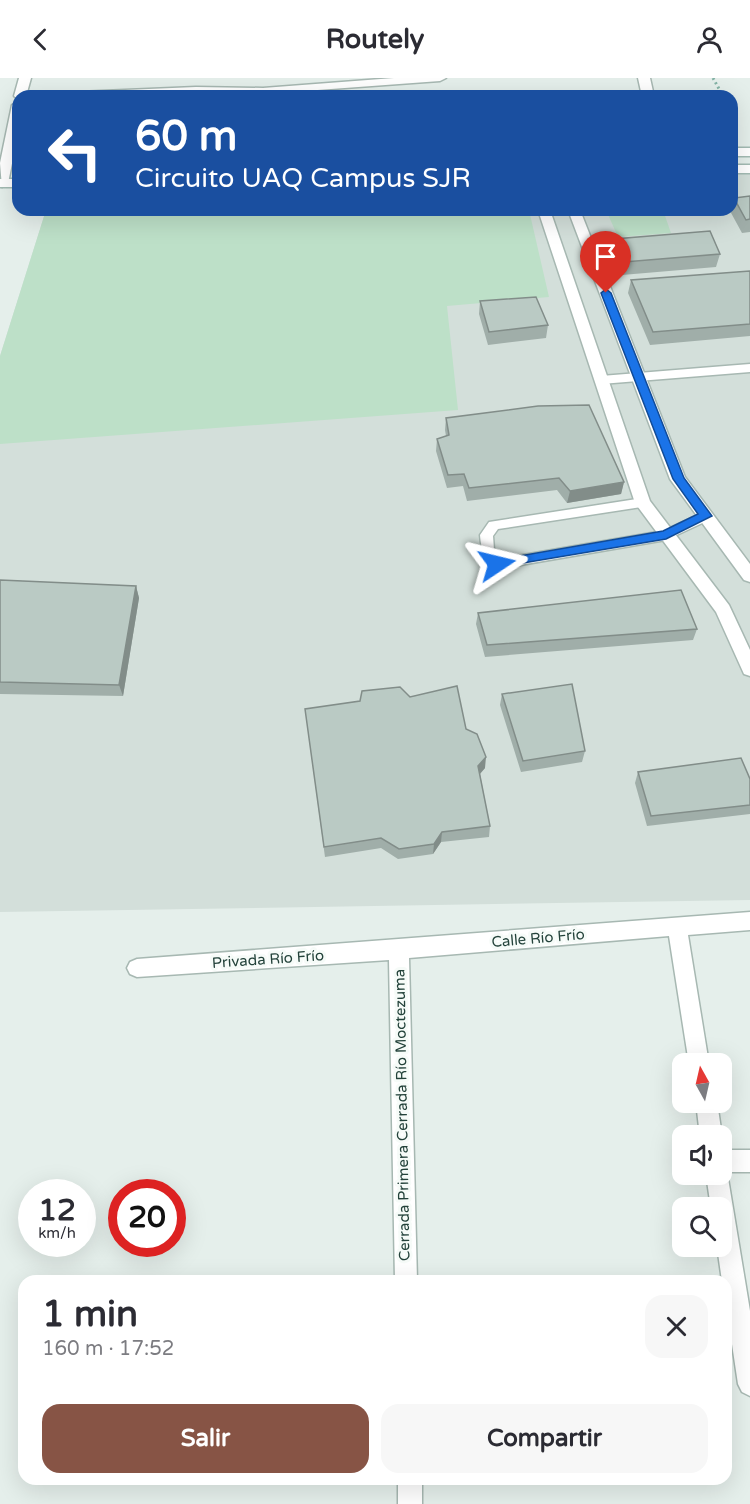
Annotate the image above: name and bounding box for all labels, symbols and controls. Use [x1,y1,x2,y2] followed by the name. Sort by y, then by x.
[24,23,57,56] icon: back
[326,23,424,56] text: Routely
[693,23,726,56] icon: person
[135,111,237,162] text: 60 m
[36,114,114,192] icon: left
[135,162,471,195] text: Circuito UAQ Campus SJR
[580,231,631,293] pin
[589,240,622,273] icon: arrive
[465,532,529,596] position arrow
[491,925,585,951] street label: Calle Río Frío
[211,946,325,972] street label: Privada Río Frío
[390,969,414,1261] street label: Cerrada Primera Cerrada Río Moctezuma
[672,1053,732,1113] north arrow
[672,1053,732,1257] map controls
[672,1125,732,1185] button: sound
[108,1179,186,1257] speed limit sign: 20
[38,1192,76,1229] text: 12
[672,1197,732,1257] button: search
[38,1224,76,1242] text: km/h
[42,1293,138,1336] text: 1 min
[645,1295,708,1358] button: close
[42,1337,174,1361] text: 160 m · 17:52
[42,1404,369,1473] button: Salir
[381,1404,708,1473] button: Compartir

